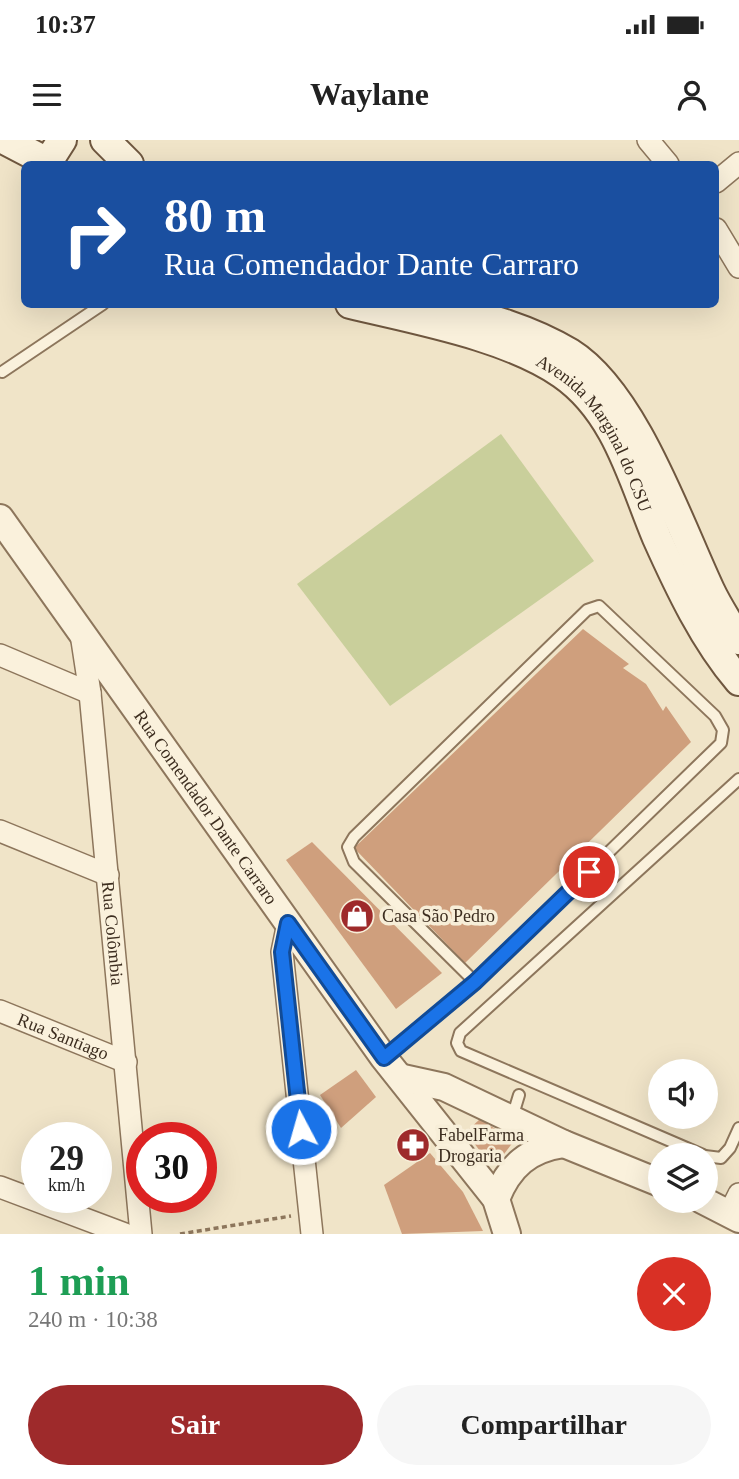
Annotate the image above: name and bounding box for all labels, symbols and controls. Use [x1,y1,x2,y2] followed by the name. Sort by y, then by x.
[35,10,96,39] text: 10:37
[28,76,66,114] icon: menu
[310,76,429,112] text: Waylane
[673,76,711,114] icon: person
[164,188,266,243] text: 80 m
[49,189,140,280] icon: right
[164,246,579,282] text: Rua Comendador Dante Carraro
[533,351,656,515] street label: Avenida Marginal do CSU
[130,706,282,908] street label: Rua Comendador Dante Carraro
[559,842,619,902] pin
[570,853,608,891] icon: arrive
[98,880,128,986] street label: Rua Colômbia
[338,897,376,935] shop icon: Casa São Pedro
[382,906,495,926] place label: Casa São Pedro
[15,1009,112,1064] street label: Rua Santiago
[648,1059,718,1213] map controls
[648,1059,718,1129] button: sound
[264,1092,338,1166] position arrow
[126,1122,217,1213] speed limit sign: 30
[438,1125,524,1166] place label: FabelFarma Drogaria
[394,1126,432,1164] pharmacy icon: FabelFarma Drogaria
[49,1139,84,1178] text: 29
[648,1143,718,1213] button: layers
[48,1175,85,1195] text: km/h
[637,1257,711,1331] button: close
[28,1258,130,1304] text: 1 min
[28,1307,158,1332] text: 240 m · 10:38
[28,1385,363,1465] button: Sair
[377,1385,711,1465] button: Compartilhar

